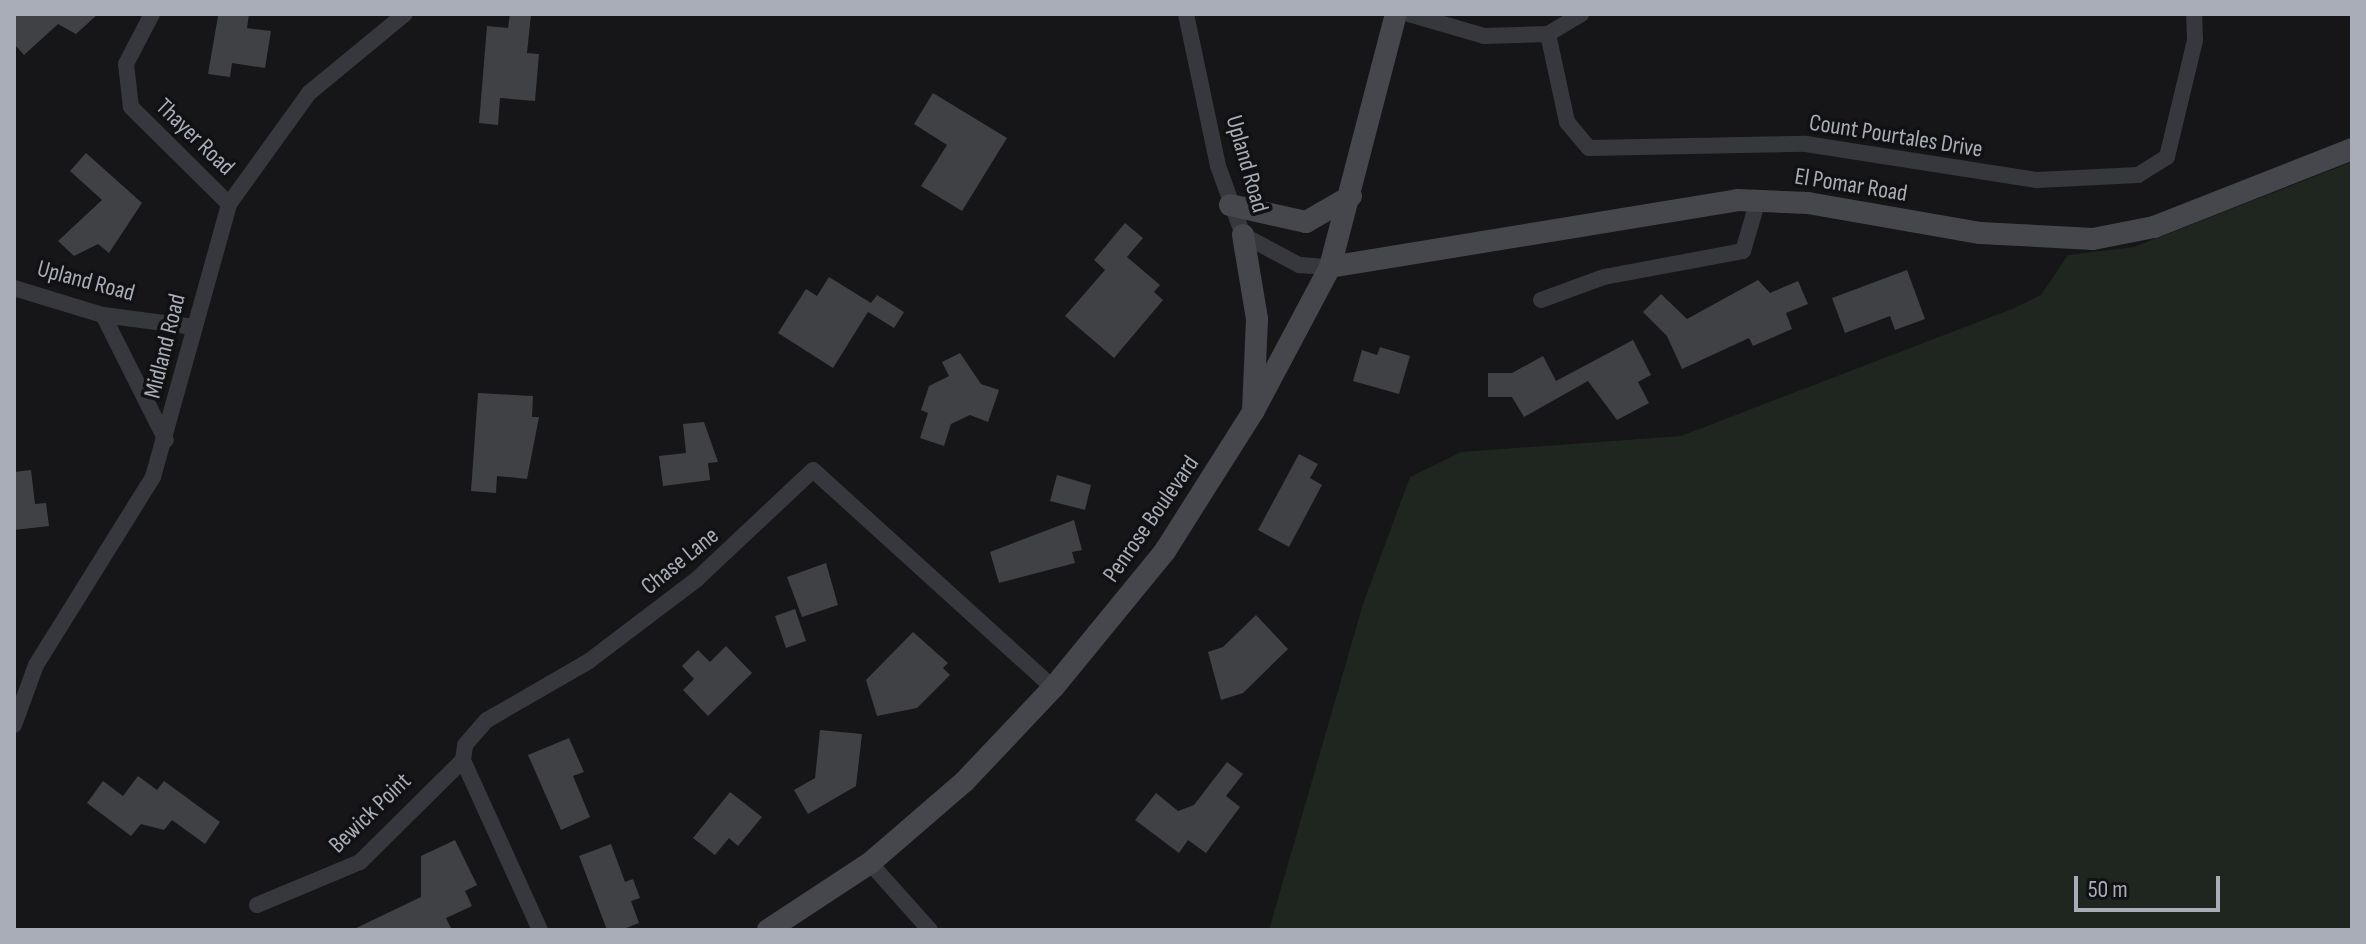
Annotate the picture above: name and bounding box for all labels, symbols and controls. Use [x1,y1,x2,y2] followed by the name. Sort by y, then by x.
[150,93,240,181] street label: Thayer Road
[1807,108,1985,164] street label: Count Pourtales Drive
[1219,112,1275,216] street label: Upland Road
[1793,162,1909,208] street label: El Pomar Road
[34,254,138,308] street label: Upland Road
[138,291,192,401] street label: Midland Road
[1097,450,1205,588] street label: Penrose Boulevard
[635,521,725,601] street label: Chase Lane
[323,767,417,859] street label: Bewick Point
[2078,860,2224,910] scale bar
[2088,875,2128,904] text: 50 m

